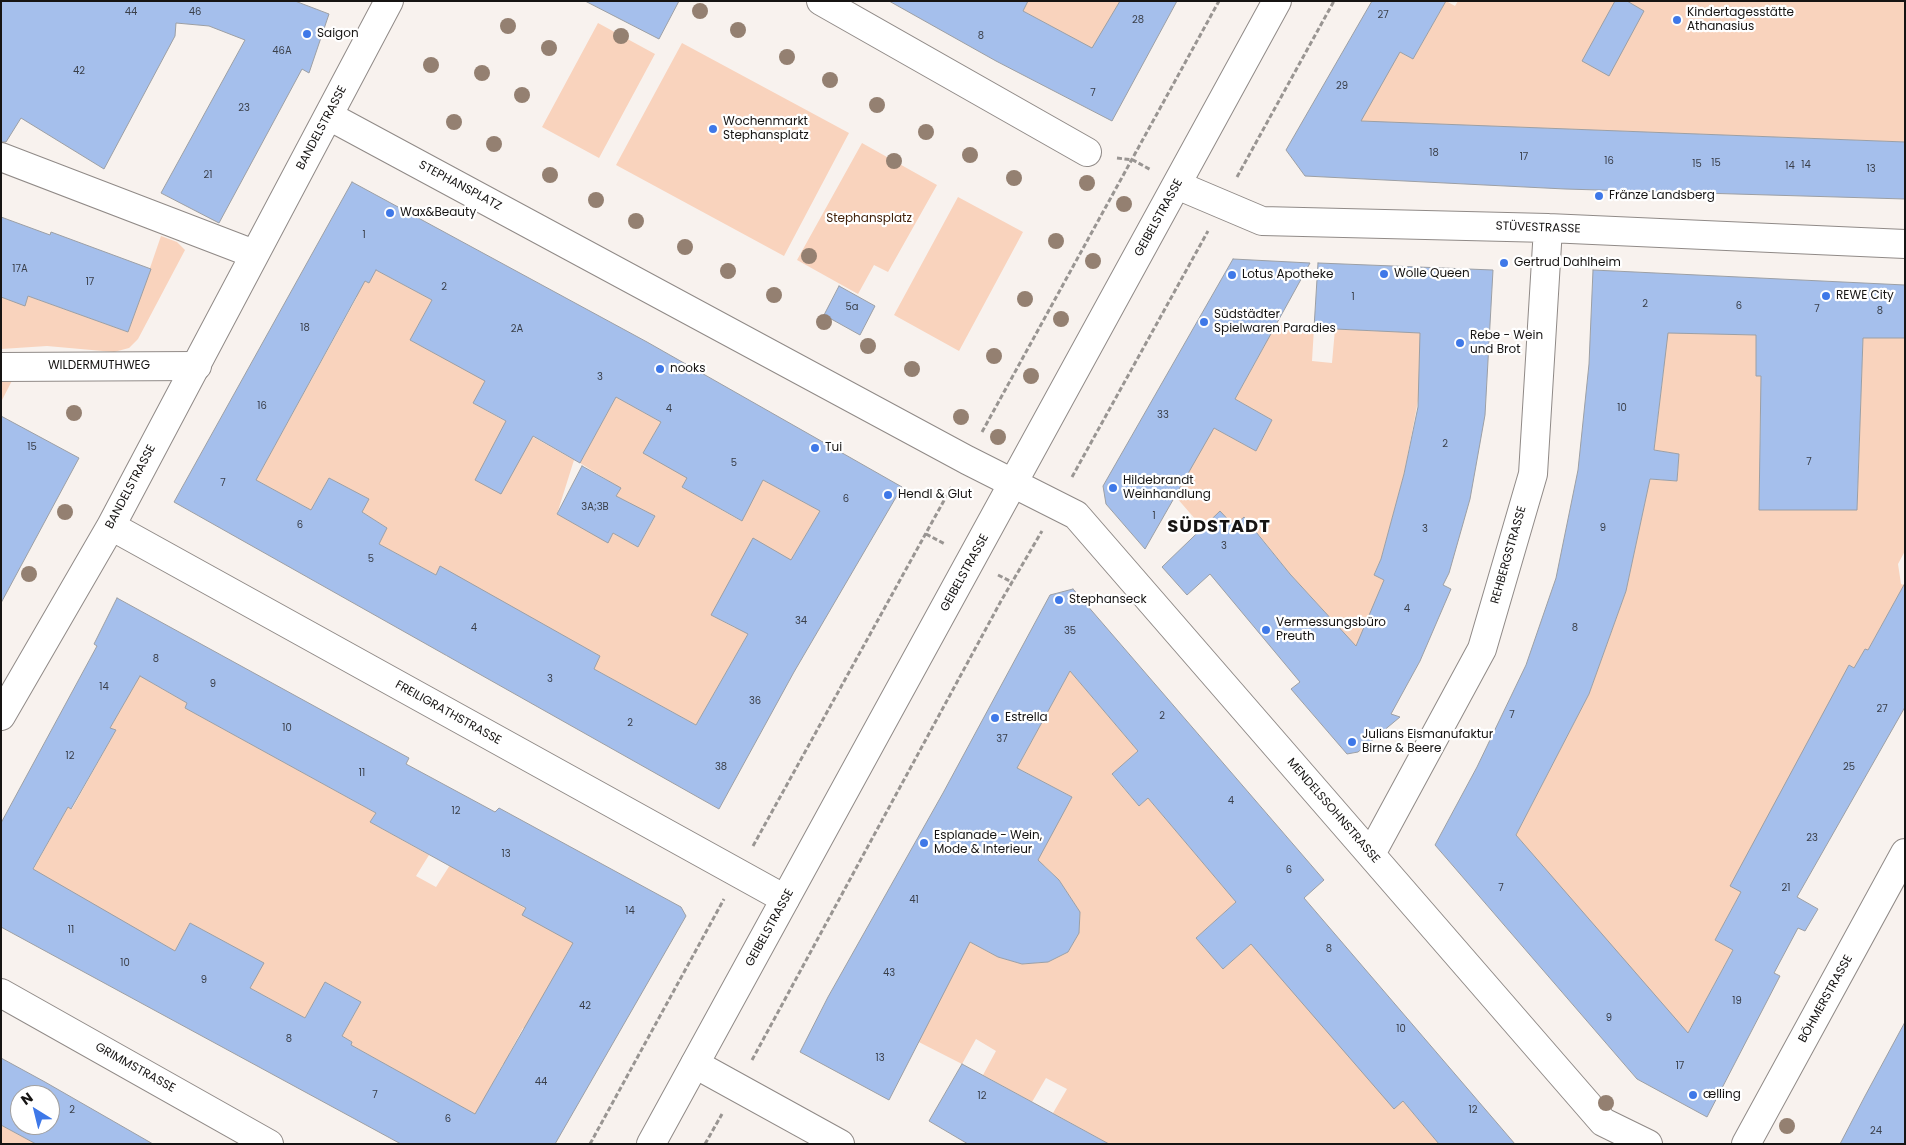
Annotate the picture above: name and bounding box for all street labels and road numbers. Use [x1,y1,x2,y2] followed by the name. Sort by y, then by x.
[294,84,350,172] street label: BANDELSTRASSE
[416,158,504,214] street label: STEPHANSPLATZ
[1132,177,1186,259] street label: GEIBELSTRASSE
[1495,219,1581,237] street label: STÜVESTRASSE
[48,359,150,373] street label: WILDERMUTHWEG
[103,443,159,531] street label: BANDELSTRASSE
[1488,504,1530,606] street label: REHBERGSTRASSE
[938,532,992,614] street label: GEIBELSTRASSE
[392,678,504,748] street label: FREILIGRATHSTRASSE
[1284,756,1382,866] street label: MENDELSSOHNSTRASSE
[743,887,797,969] street label: GEIBELSTRASSE
[1796,953,1856,1045] street label: BÖHMERSTRASSE
[92,1040,178,1096] street label: GRIMMSTRASSE

